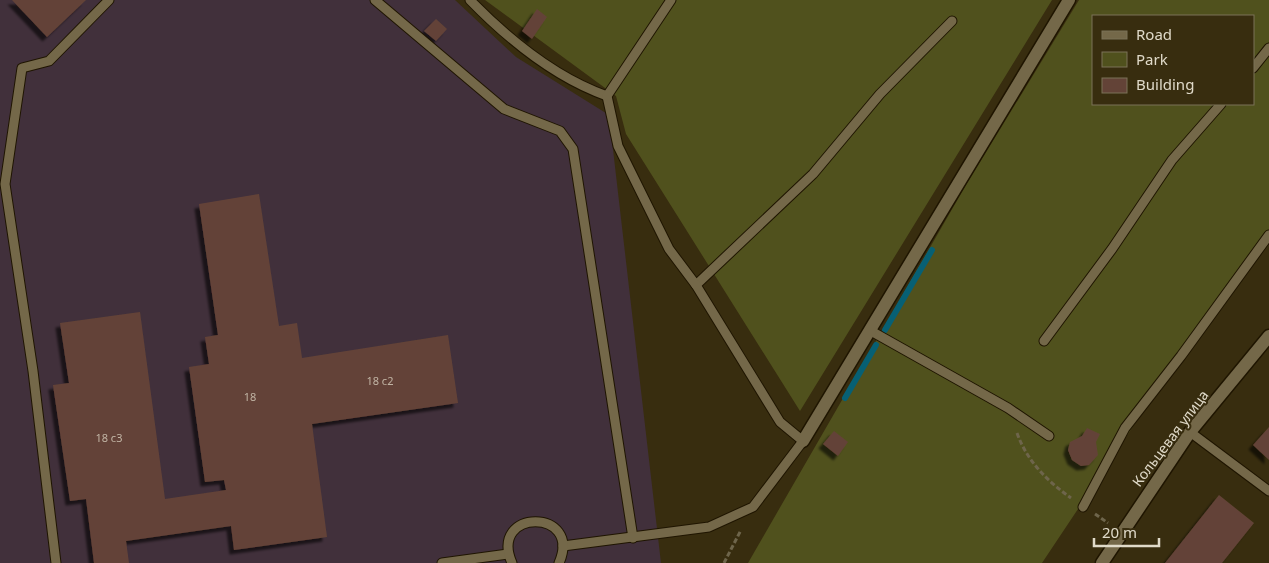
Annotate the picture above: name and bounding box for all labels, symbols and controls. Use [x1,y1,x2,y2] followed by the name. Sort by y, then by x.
[1092,15,1254,105] legend
[1136,24,1172,44] text: Road
[1136,49,1168,69] text: Park
[1136,74,1194,94] text: Building
[366,373,394,388] house number: 18 с2
[1128,386,1212,490] street label: Кольцевая улица
[244,389,256,404] house number: 18
[95,430,123,445] house number: 18 с3
[1094,516,1159,548] scale bar
[1102,522,1137,542] text: 20 m

